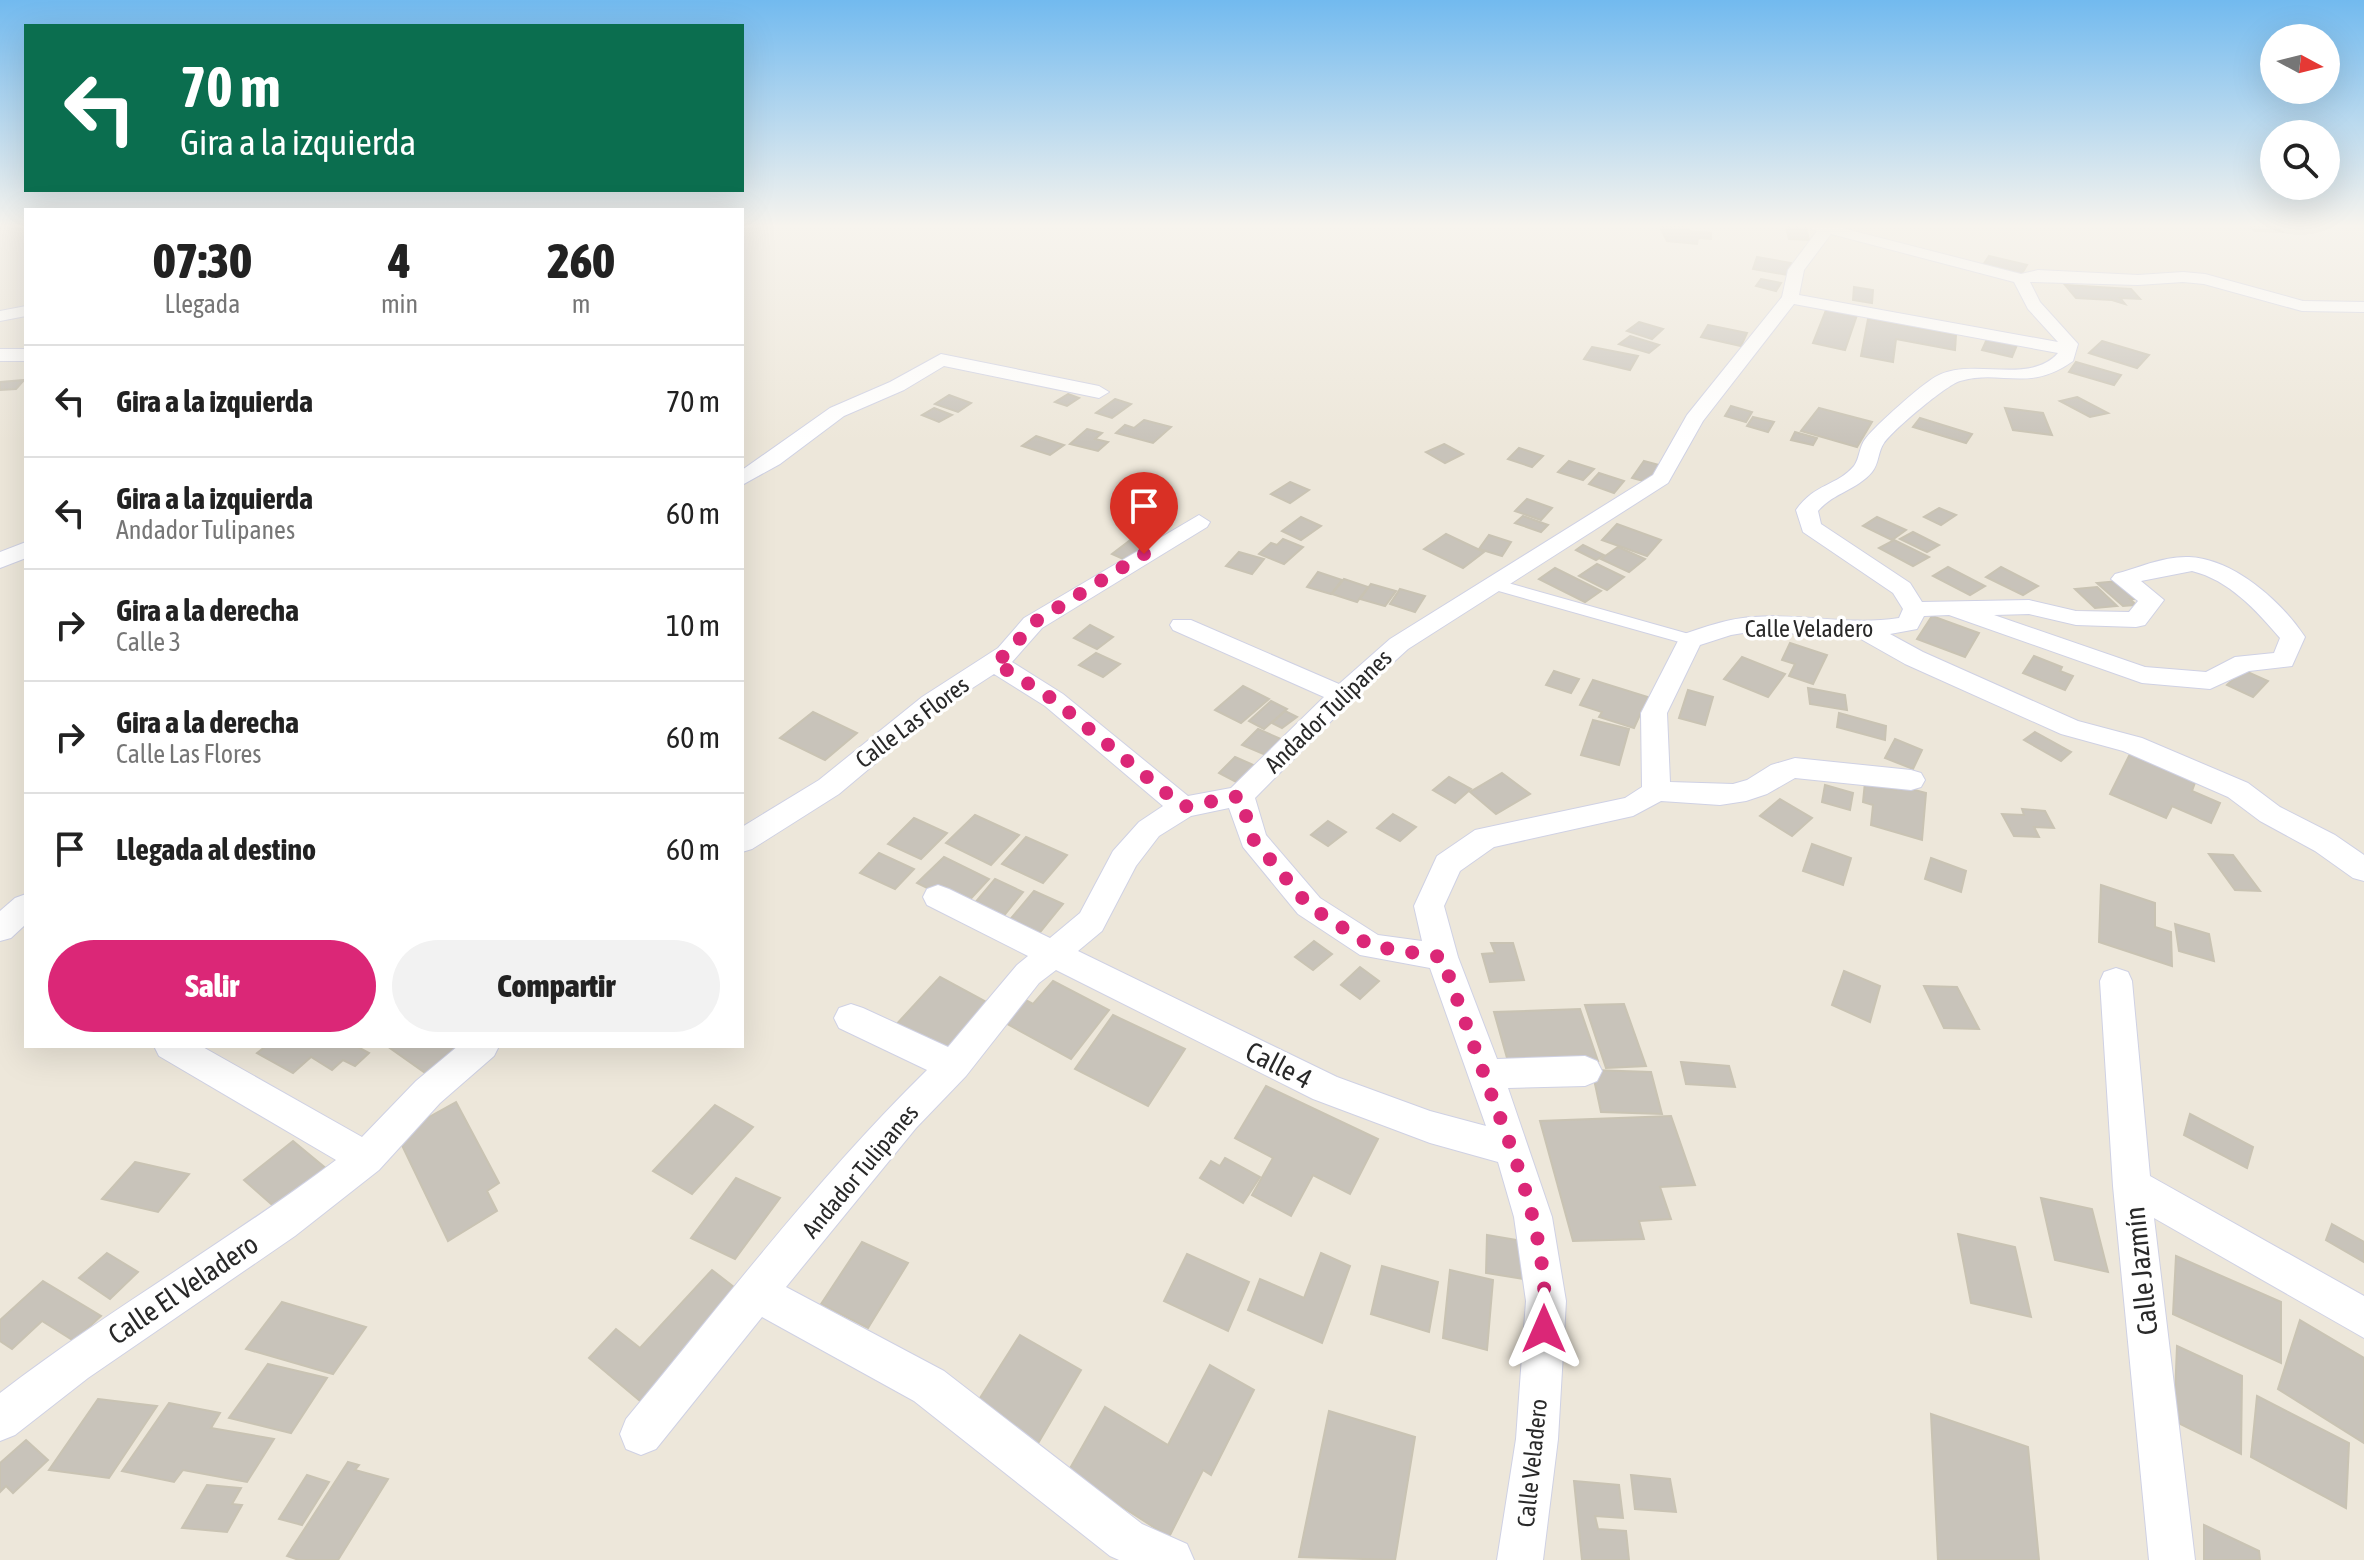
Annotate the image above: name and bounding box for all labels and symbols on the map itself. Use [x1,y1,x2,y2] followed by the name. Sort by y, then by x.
[2260,24,2340,104] north arrow
[1110,472,1178,554] pin
[1745,615,1873,642] street label: Calle Veladero
[1259,644,1397,778] street label: Andador Tulipanes
[850,671,974,773] street label: Calle Las Flores
[1241,1035,1317,1095] street label: Calle 4
[797,1099,923,1243] street label: Andador Tulipanes
[2118,1205,2164,1337] street label: Calle Jazmín
[102,1227,264,1351] street label: Calle El Veladero
[1502,1287,1586,1371] position arrow
[1512,1398,1552,1528] street label: Calle Veladero

